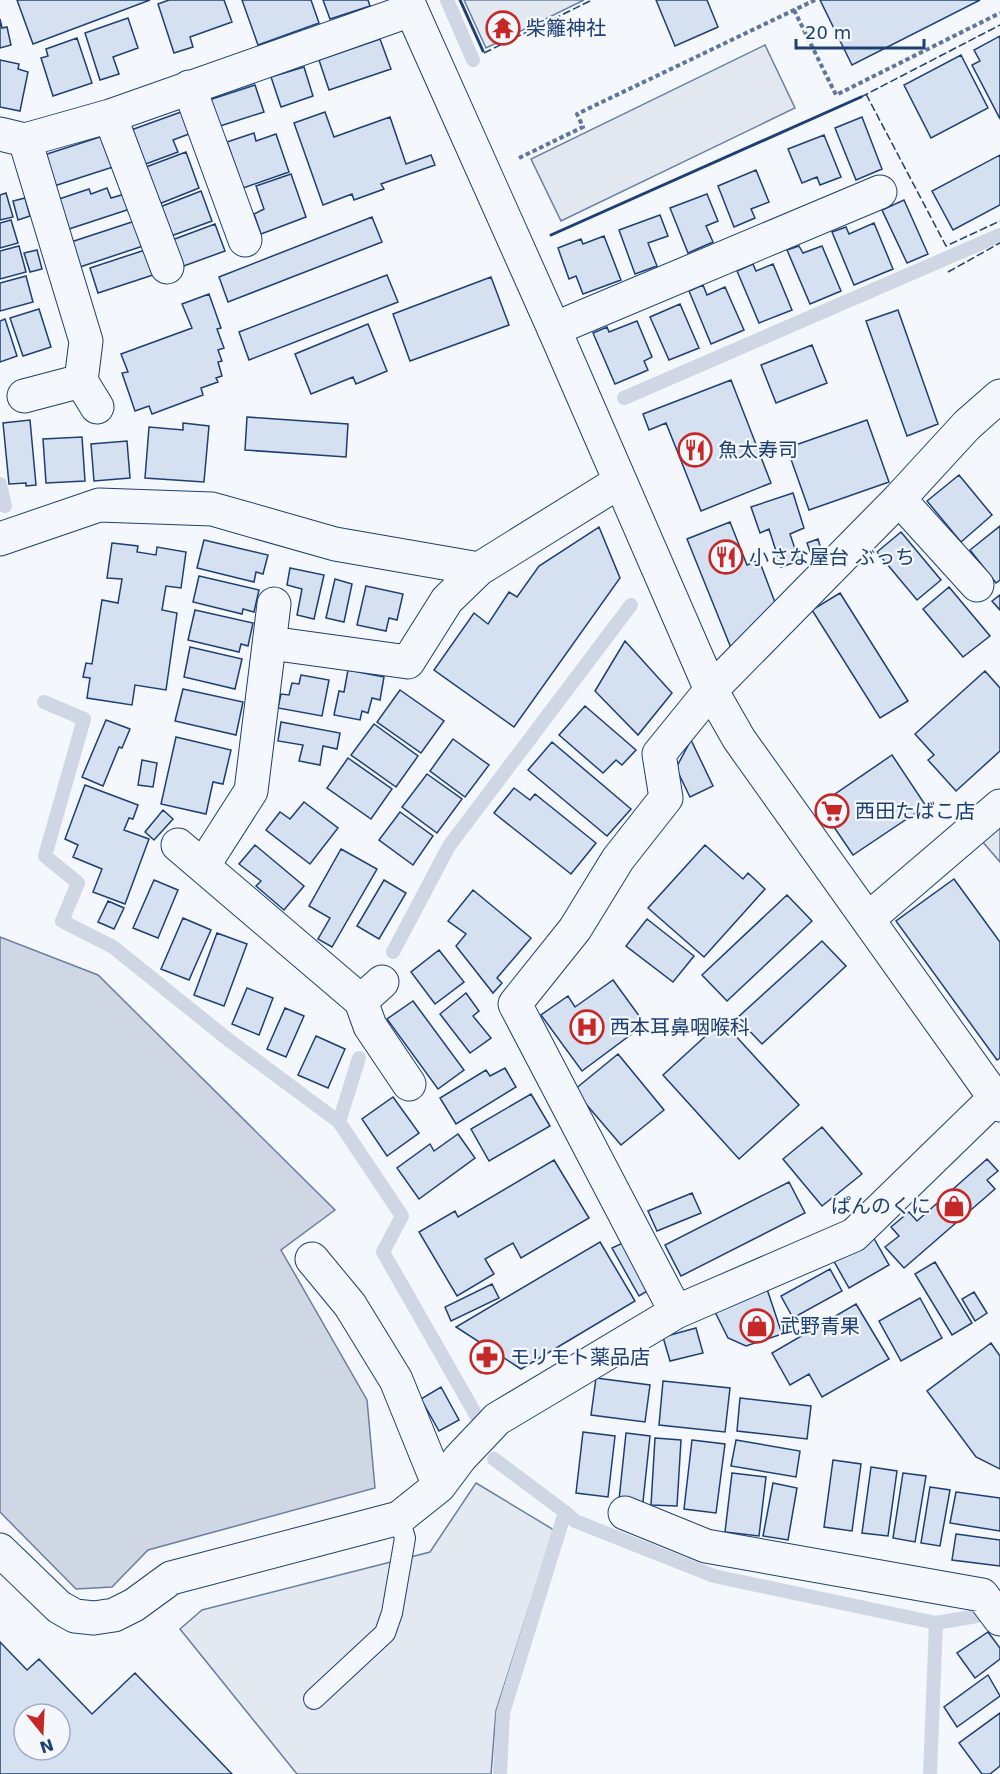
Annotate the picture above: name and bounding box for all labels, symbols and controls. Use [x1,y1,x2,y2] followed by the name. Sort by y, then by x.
[485,10,521,46] temple icon: 柴籬神社
[796,12,924,50] scale bar
[526,16,606,40] place label: 柴籬神社
[805,22,851,43] text: 20 m
[677,432,713,468] restaurant icon: 魚太寿司
[718,438,798,462] place label: 魚太寿司
[708,539,744,575] restaurant icon: 小さな屋台 ぶっち
[749,545,915,569] place label: 小さな屋台 ぶっち
[814,793,850,829] supermarket icon: 西田たばこ店
[855,799,975,823] place label: 西田たばこ店
[569,1009,605,1045] hospital icon: 西本耳鼻咽喉科
[610,1015,750,1039] place label: 西本耳鼻咽喉科
[936,1188,972,1224] shop icon: ぱんのくに
[831,1194,931,1218] place label: ぱんのくに
[739,1308,775,1344] shop icon: 武野青果
[780,1314,860,1338] place label: 武野青果
[469,1339,505,1375] pharmacy icon: モリモト薬品店
[510,1345,650,1369] place label: モリモト薬品店
[12,1702,72,1762] north arrow
[37,1735,56,1757] text: N

